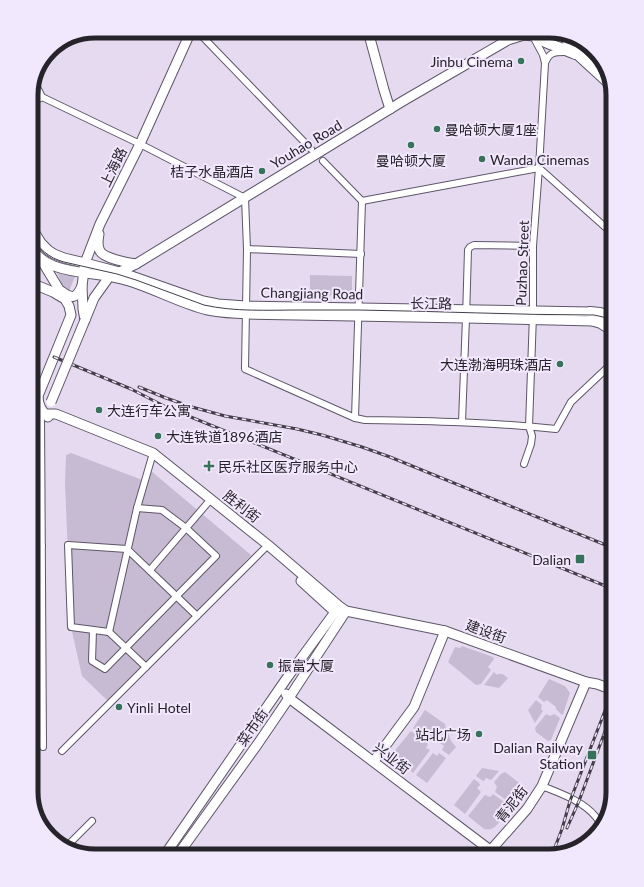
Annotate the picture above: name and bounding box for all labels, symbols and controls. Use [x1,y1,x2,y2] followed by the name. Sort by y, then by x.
[430,53,513,70] place label: Jinbu Cinema
[516,56,526,66] marker: Jinbu Cinema
[267,116,345,172] street label: Youhao Road
[445,121,537,138] place label: 曼哈顿大厦1座
[432,124,442,134] marker: 曼哈顿大厦1座
[406,140,416,150] marker: 曼哈顿大厦
[96,144,130,190] street label: 上海路
[490,151,589,168] place label: Wanda Cinemas
[376,152,446,169] place label: 曼哈顿大厦
[477,154,487,164] marker: Wanda Cinemas
[170,163,254,180] place label: 桔子水晶酒店
[257,166,267,176] marker: 桔子水晶酒店
[512,220,532,306] street label: Puzhao Street
[261,284,363,302] street label: Changjiang Road
[410,294,452,312] street label: 长江路
[440,356,552,373] place label: 大连渤海明珠酒店
[555,359,565,369] marker: 大连渤海明珠酒店
[107,402,191,419] place label: 大连行车公寓
[94,405,104,415] marker: 大连行车公寓
[166,428,282,445] place label: 大连铁道1896酒店
[153,431,163,441] marker: 大连铁道1896酒店
[218,458,358,475] place label: 民乐社区医疗服务中心
[203,460,215,472] marker: 民乐社区医疗服务中心
[220,486,264,526] street label: 胜利街
[532,551,571,568] place label: Dalian
[574,553,586,565] marker: Dalian
[463,616,509,646] street label: 建设街
[278,657,334,674] place label: 振富大厦
[265,660,275,670] marker: 振富大厦
[127,699,191,716] place label: Yinli Hotel
[114,702,124,712] marker: Yinli Hotel
[233,705,271,749] street label: 菜市街
[415,726,471,743] place label: 站北广场
[474,729,484,739] marker: 站北广场
[370,739,414,777] street label: 兴业街
[493,739,584,772] place label: Dalian Railway Station
[586,749,598,761] marker: Dalian Railway Station
[491,782,531,826] street label: 青泥街

